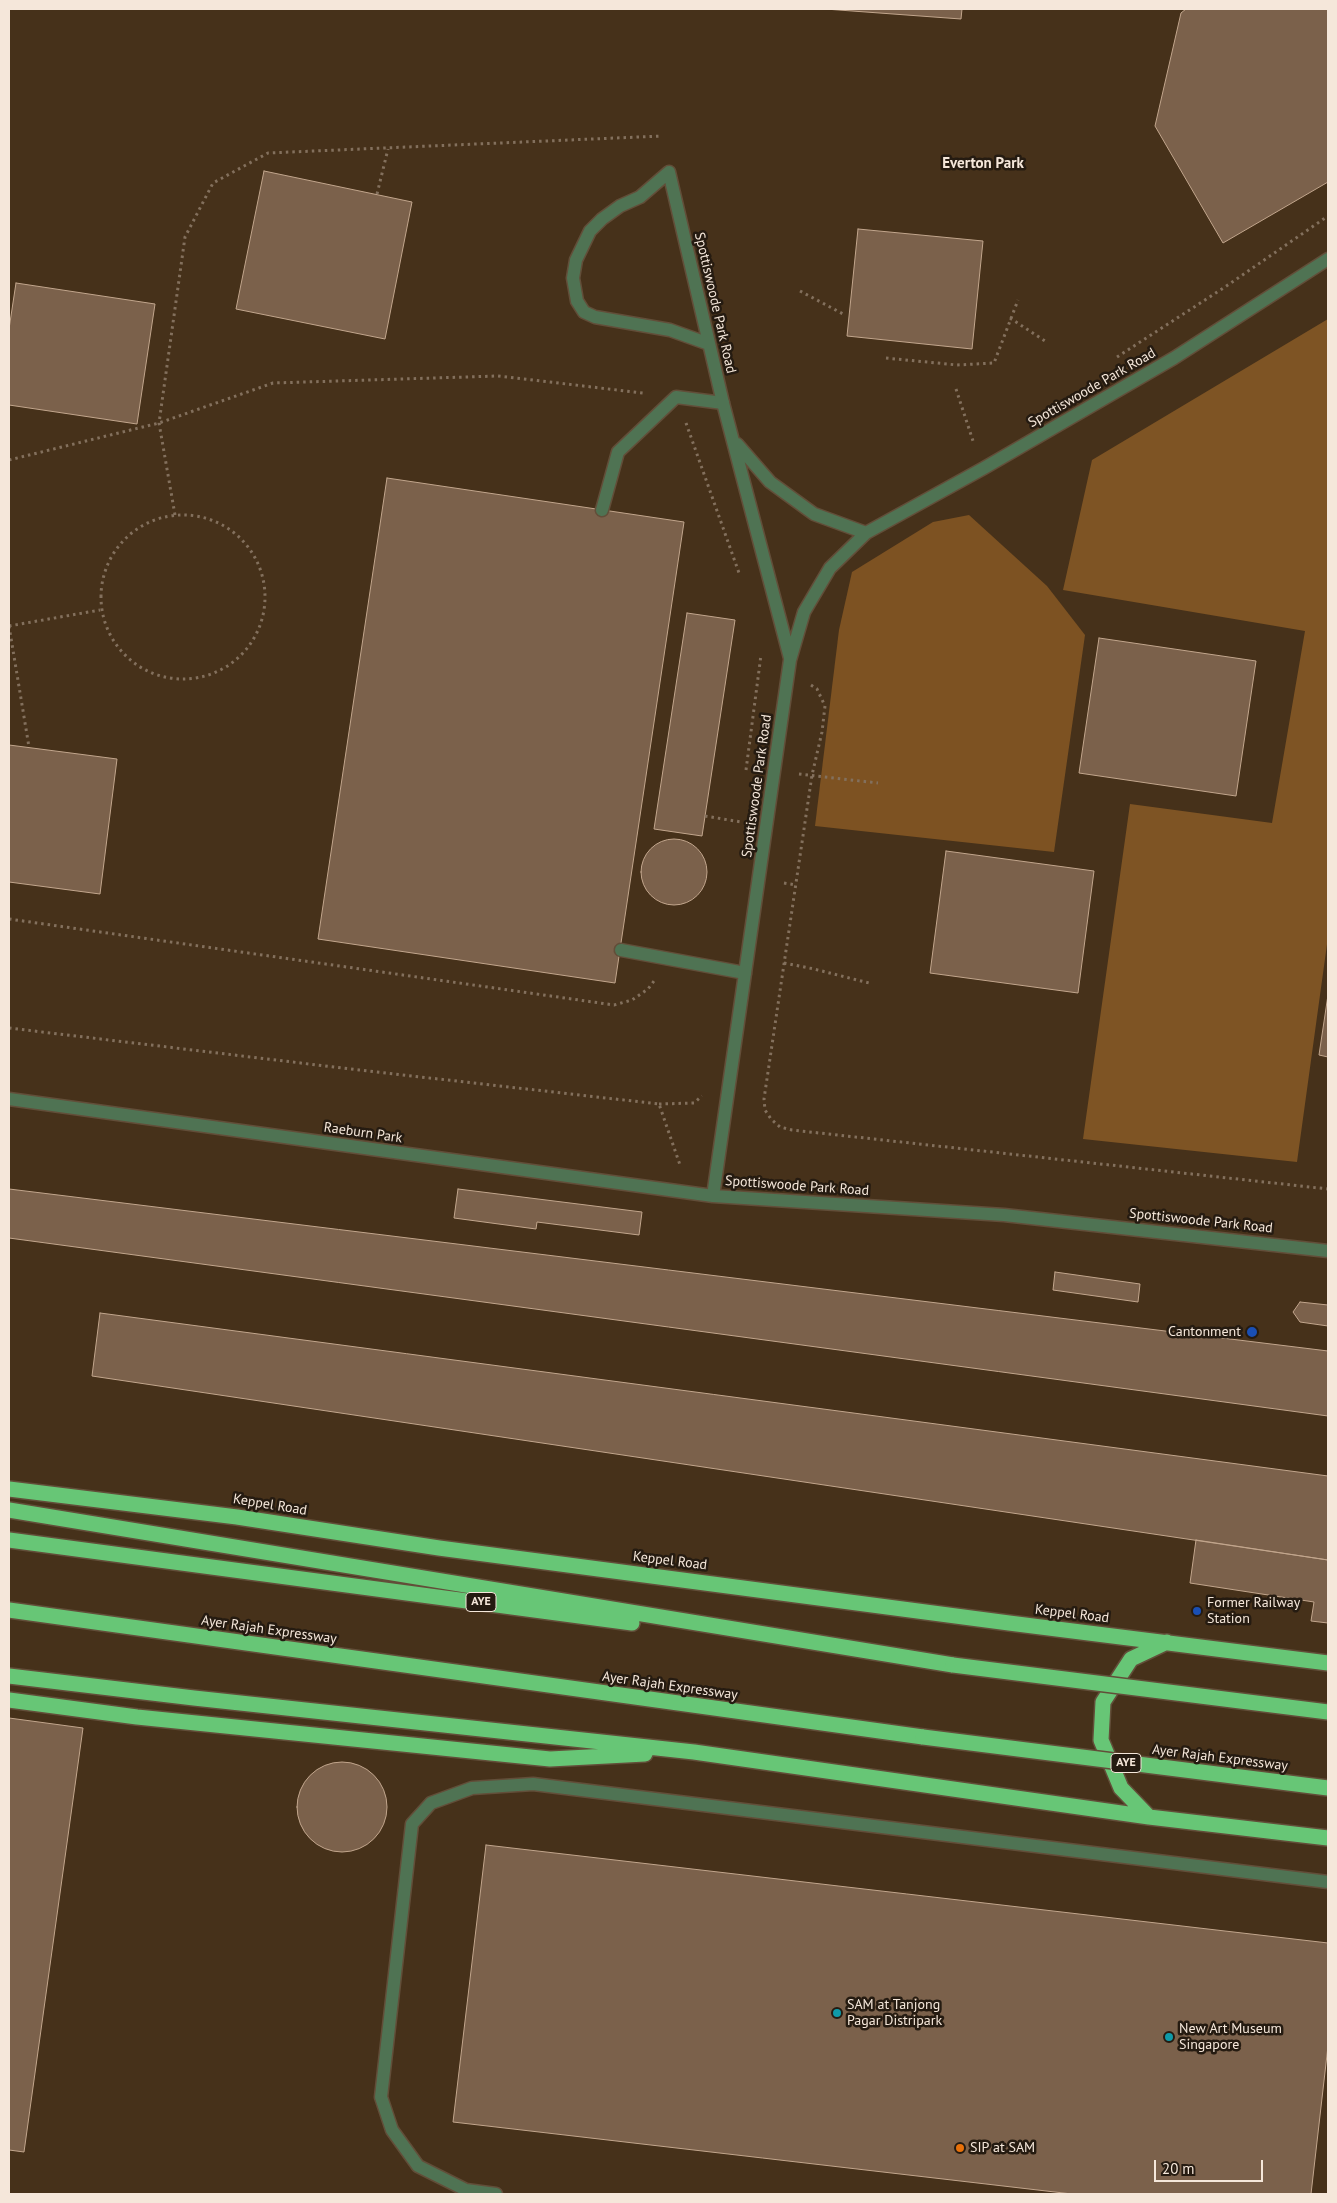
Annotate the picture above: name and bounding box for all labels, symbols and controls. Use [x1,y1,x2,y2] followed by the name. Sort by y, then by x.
[942,155,1024,173] district label: Everton Park
[691,231,739,375] street label: Spottiswoode Park Road
[1025,345,1159,431] street label: Spottiswoode Park Road
[739,713,775,859] street label: Spottiswoode Park Road
[323,1119,403,1147] street label: Raeburn Park
[724,1173,870,1199] street label: Spottiswoode Park Road
[1128,1205,1274,1237] street label: Spottiswoode Park Road
[1168,1324,1241,1340] place label: Cantonment
[1245,1325,1259,1339] marker: Cantonment
[232,1491,308,1519] street label: Keppel Road
[632,1548,708,1574] street label: Keppel Road
[466,1592,496,1611] road number: AYE
[1207,1595,1300,1628] place label: Former Railway Station
[1034,1601,1110,1627] street label: Keppel Road
[1191,1605,1203,1617] marker: Former Railway Station
[200,1612,338,1648] street label: Ayer Rajah Expressway
[601,1668,739,1704] street label: Ayer Rajah Expressway
[1151,1741,1289,1775] street label: Ayer Rajah Expressway
[1111,1754,1141,1772] road number: AYE
[847,1997,942,2030] place label: SAM at Tanjong Pagar Distripark
[831,2007,843,2019] marker: SAM at Tanjong Pagar Distripark
[1179,2021,1282,2054] place label: New Art Museum Singapore
[1163,2031,1175,2043] marker: New Art Museum Singapore
[970,2140,1035,2156] place label: SIP at SAM
[954,2142,966,2154] marker: SIP at SAM
[1157,2150,1266,2182] scale bar
[1162,2159,1195,2178] text: 20 m

